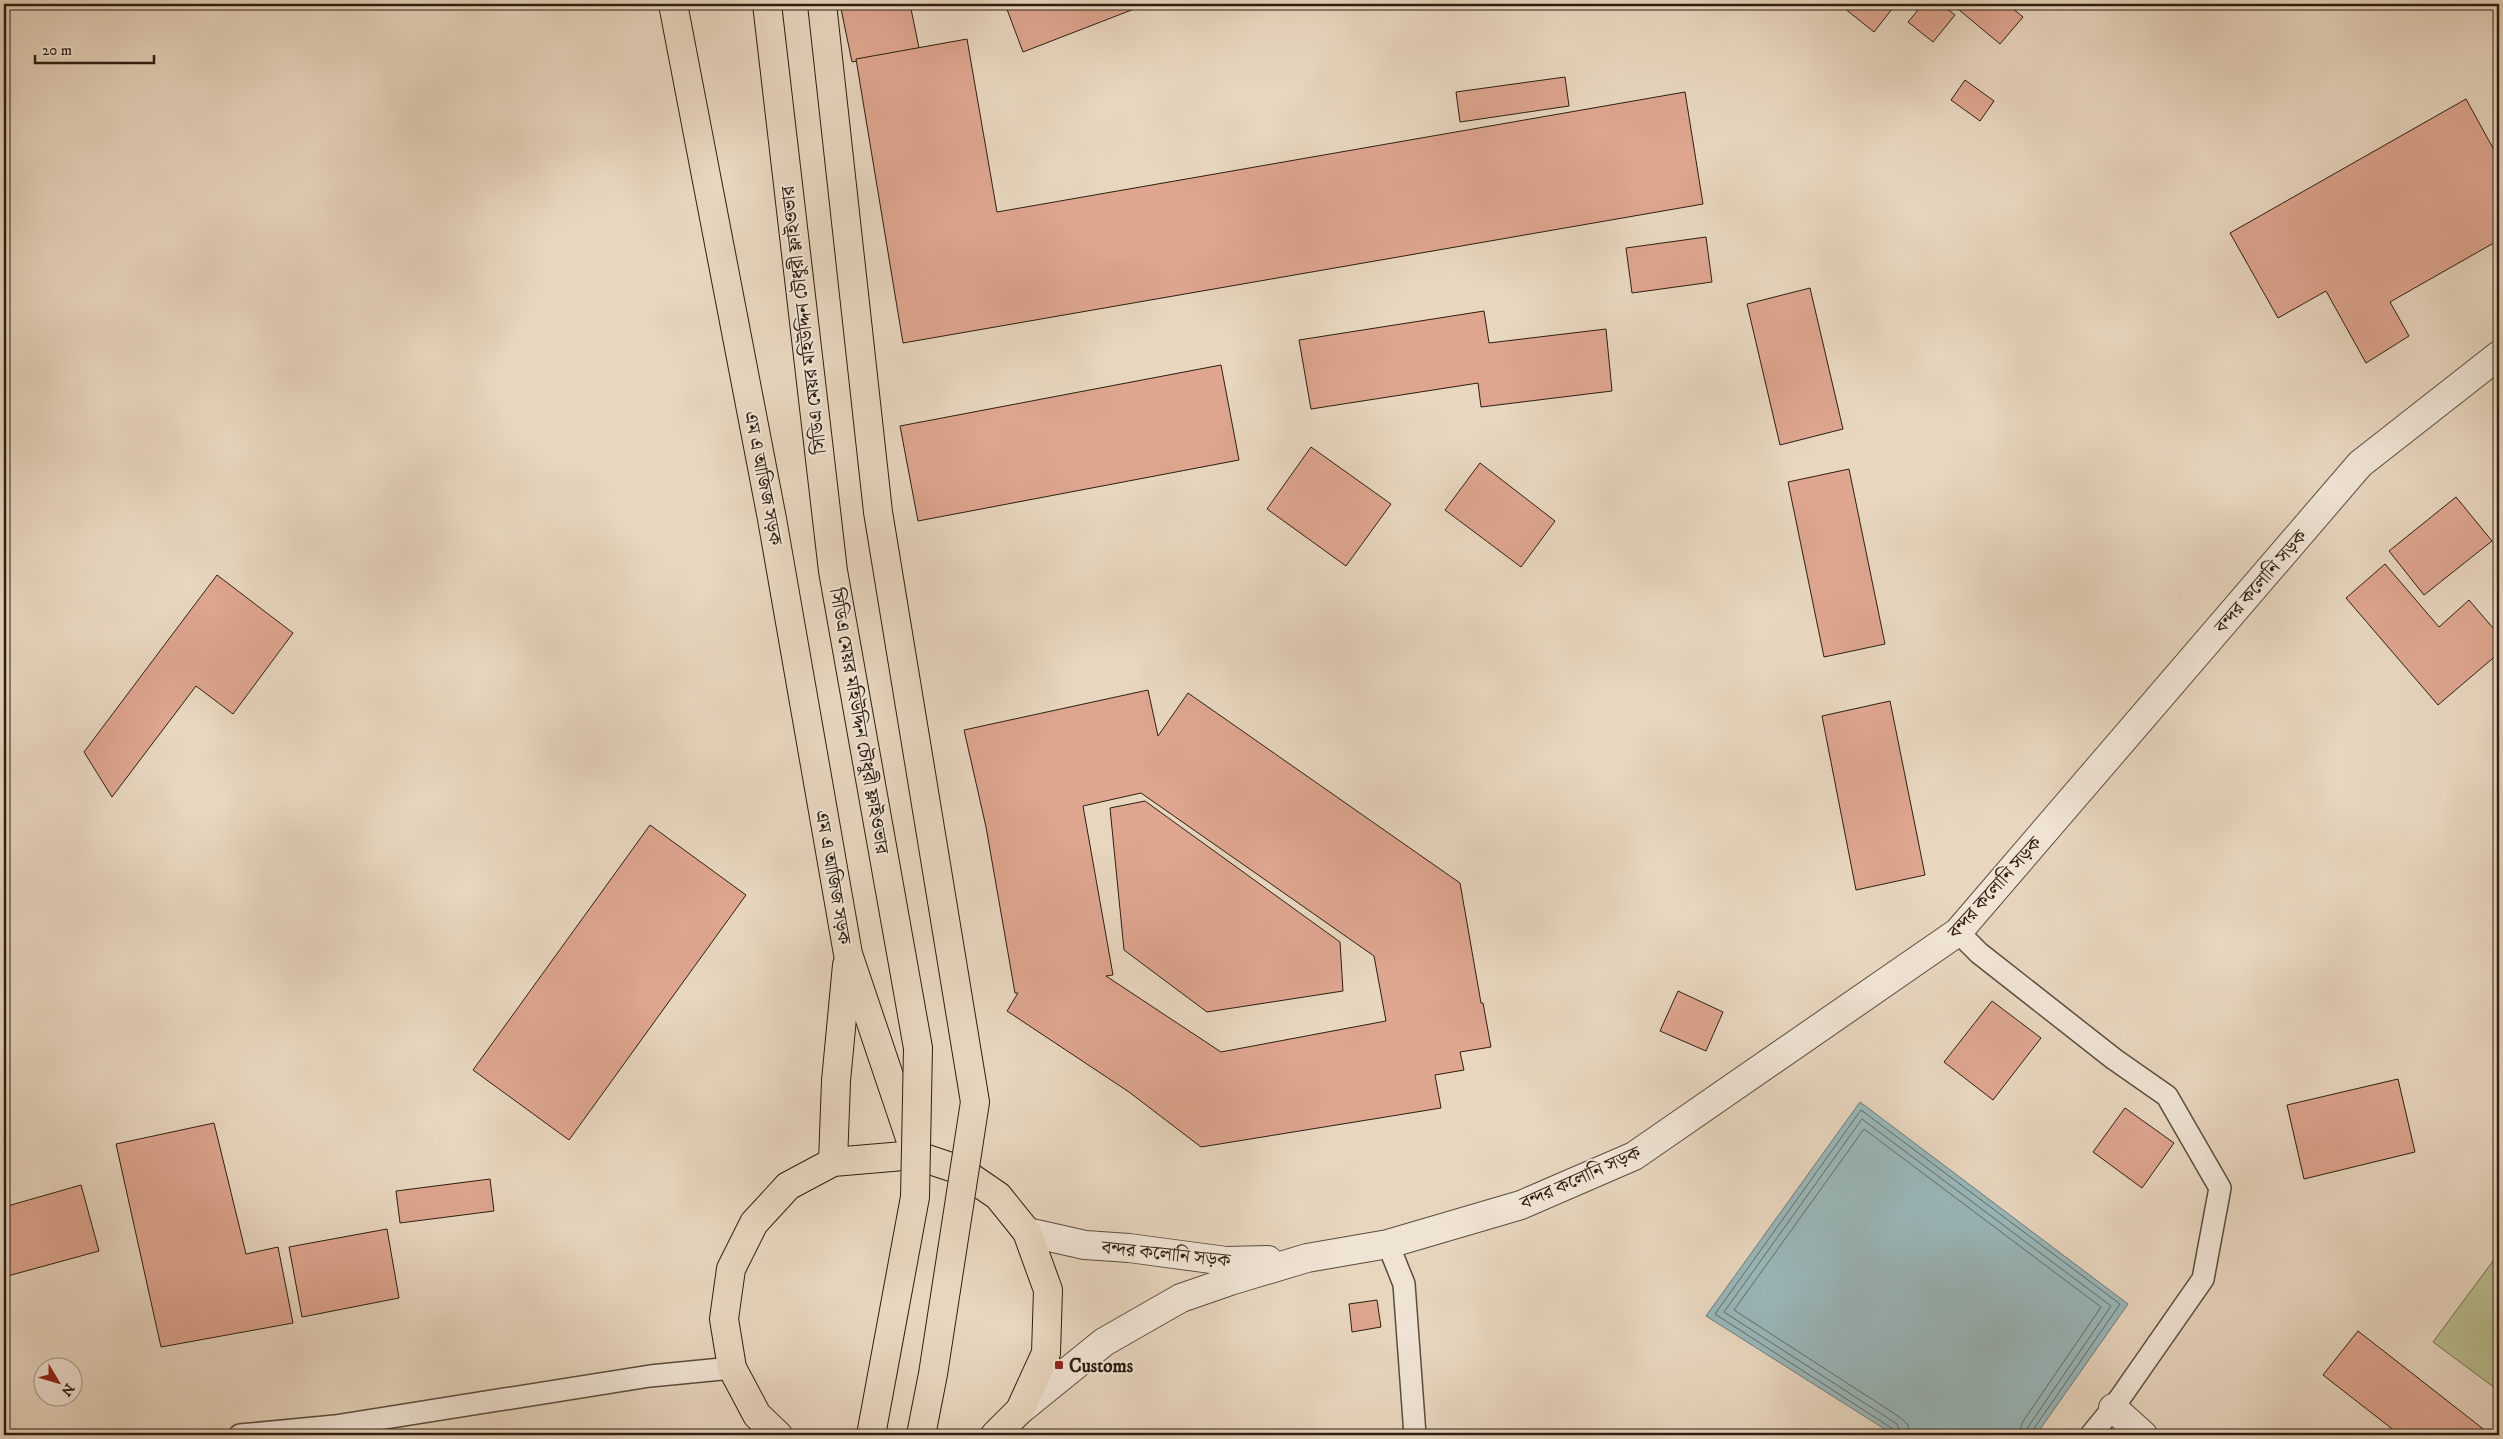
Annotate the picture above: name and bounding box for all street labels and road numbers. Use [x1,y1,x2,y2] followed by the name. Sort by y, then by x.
[776,183,832,456] street label: সিডিএ মেয়র মহিউদ্দিন চৌধুরী ফ্লাইওভার
[738,409,788,548] street label: এম এ আজিজ সড়ক
[2209,524,2313,639] street label: বন্দর কলোনি সড়ক
[824,585,894,857] street label: সিডিএ মেয়র মহিউদ্দিন চৌধুরী ফ্লাইওভার
[809,808,857,947] street label: এম এ আজিজ সড়ক
[1942,831,2047,945] street label: বন্দর কলোনি সড়ক
[1515,1140,1645,1216] street label: বন্দর কলোনি সড়ক
[1099,1235,1232,1273] street label: বন্দর কলোনি সড়ক

